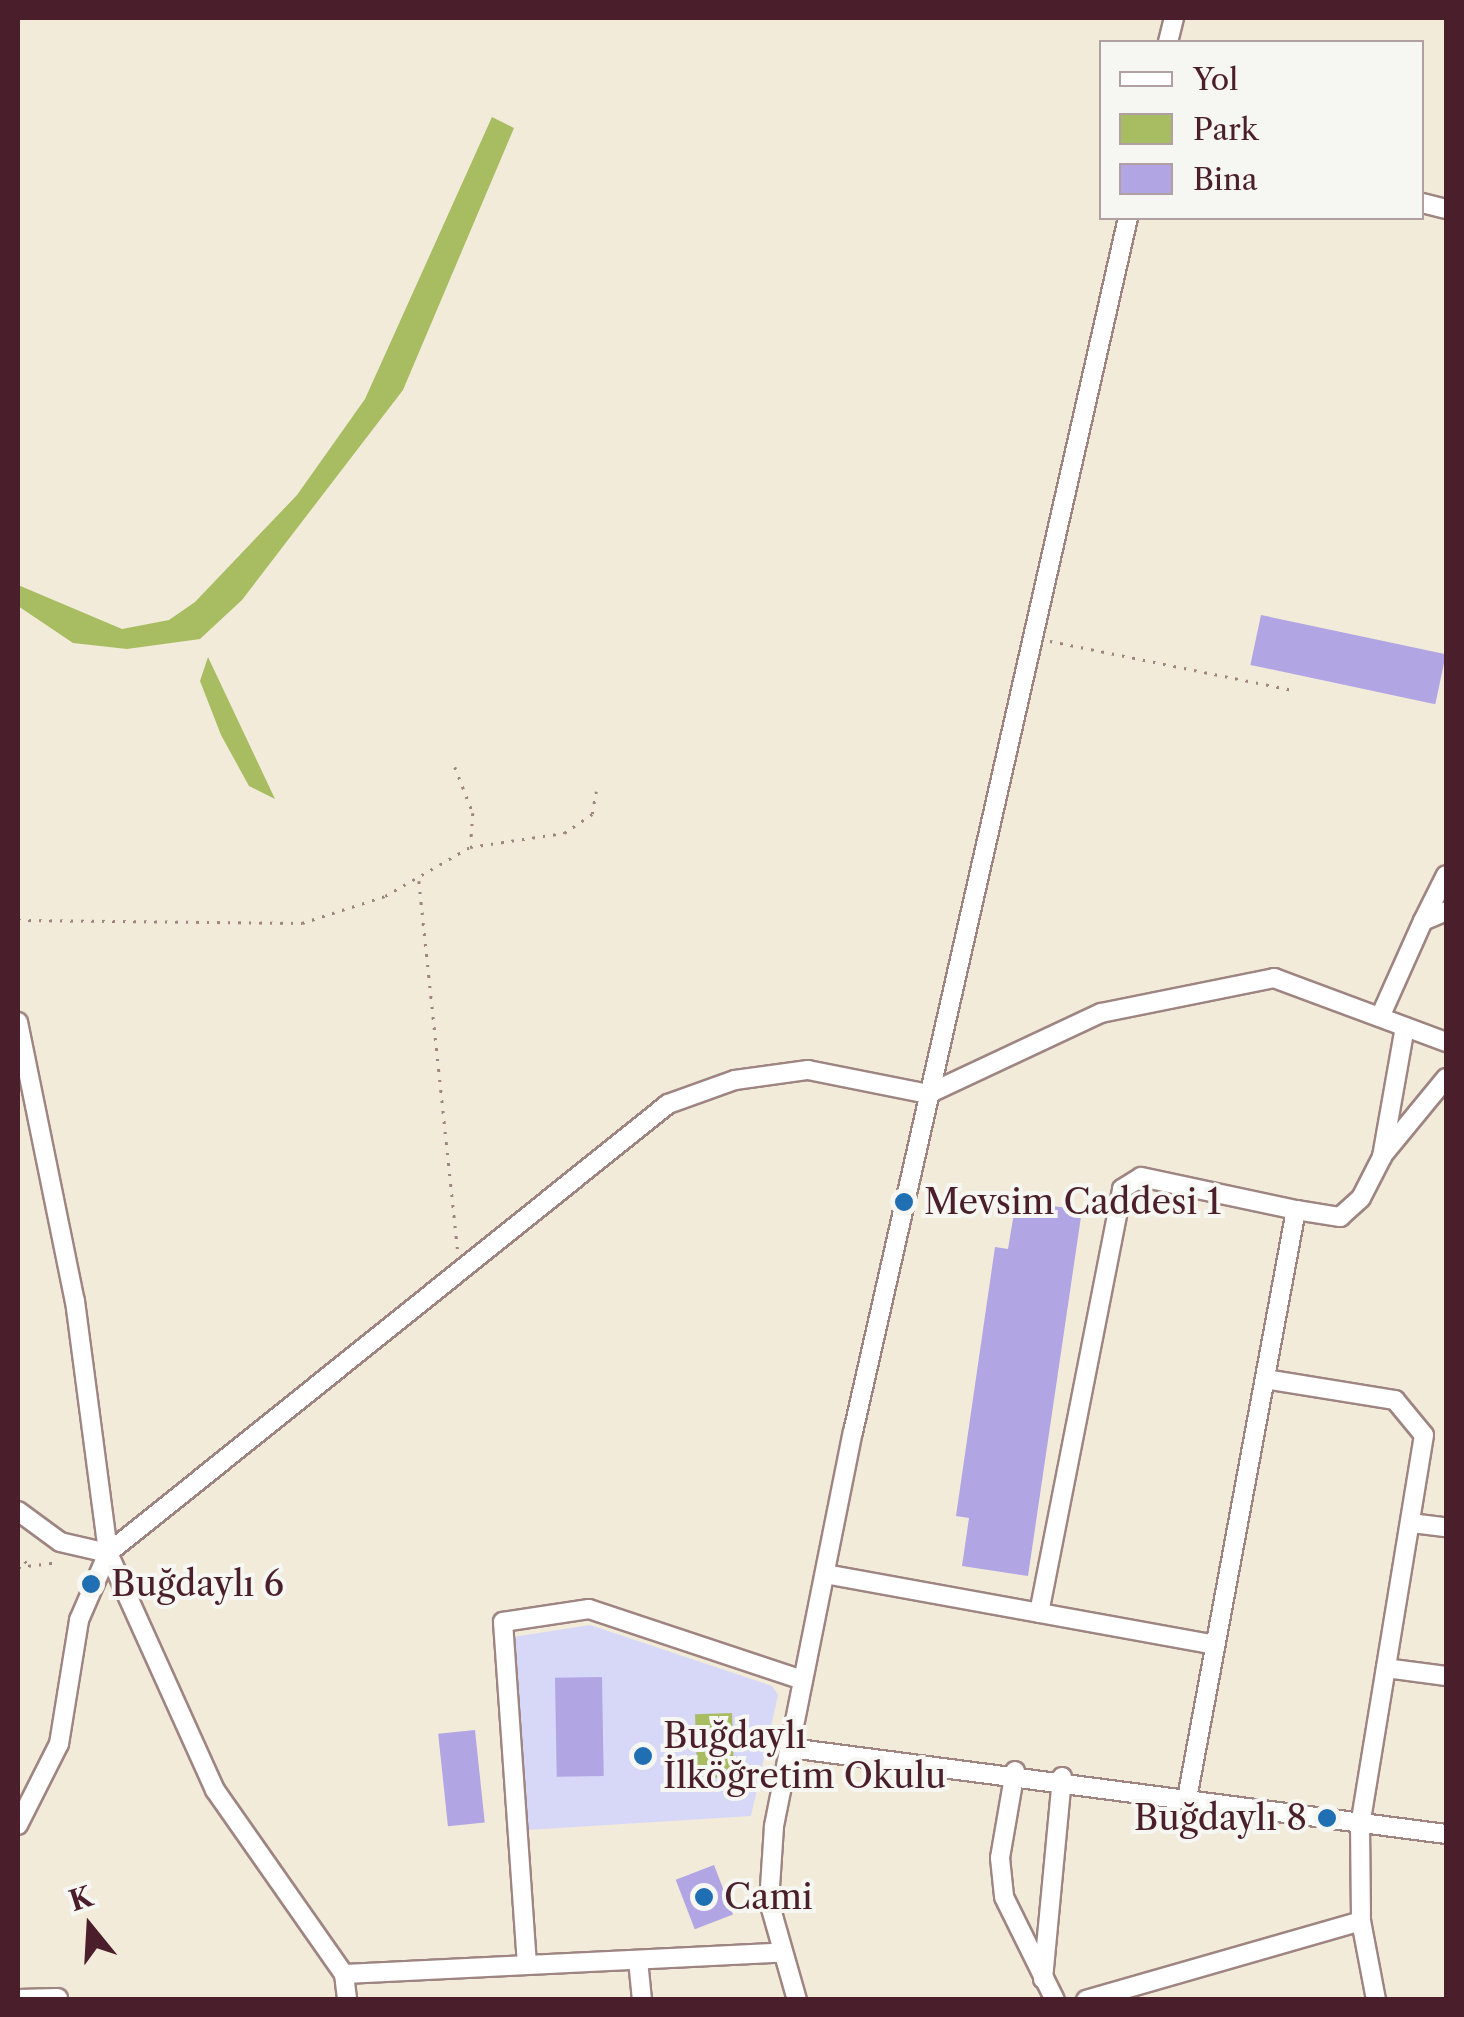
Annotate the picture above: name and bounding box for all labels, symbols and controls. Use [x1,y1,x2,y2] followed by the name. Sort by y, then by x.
[1099,40,1424,220] legend
[1193,61,1238,98] text: Yol
[1193,111,1258,148] text: Park
[1193,161,1258,198] text: Bina
[924,1181,1221,1223] place label: Mevsim Caddesi 1
[893,1191,915,1213] marker: Mevsim Caddesi 1
[111,1563,284,1605] place label: Buğdaylı 6
[80,1573,102,1595] marker: Buğdaylı 6
[663,1715,946,1797] place label: Buğdaylı İlköğretim Okulu
[632,1745,654,1767] marker: Buğdaylı İlköğretim Okulu
[1134,1797,1307,1839] place label: Buğdaylı 8
[1316,1807,1338,1829] marker: Buğdaylı 8
[724,1876,813,1918] place label: Cami
[40,1877,140,1977] north arrow
[65,1879,97,1918] text: K
[693,1886,715,1908] marker: Cami

